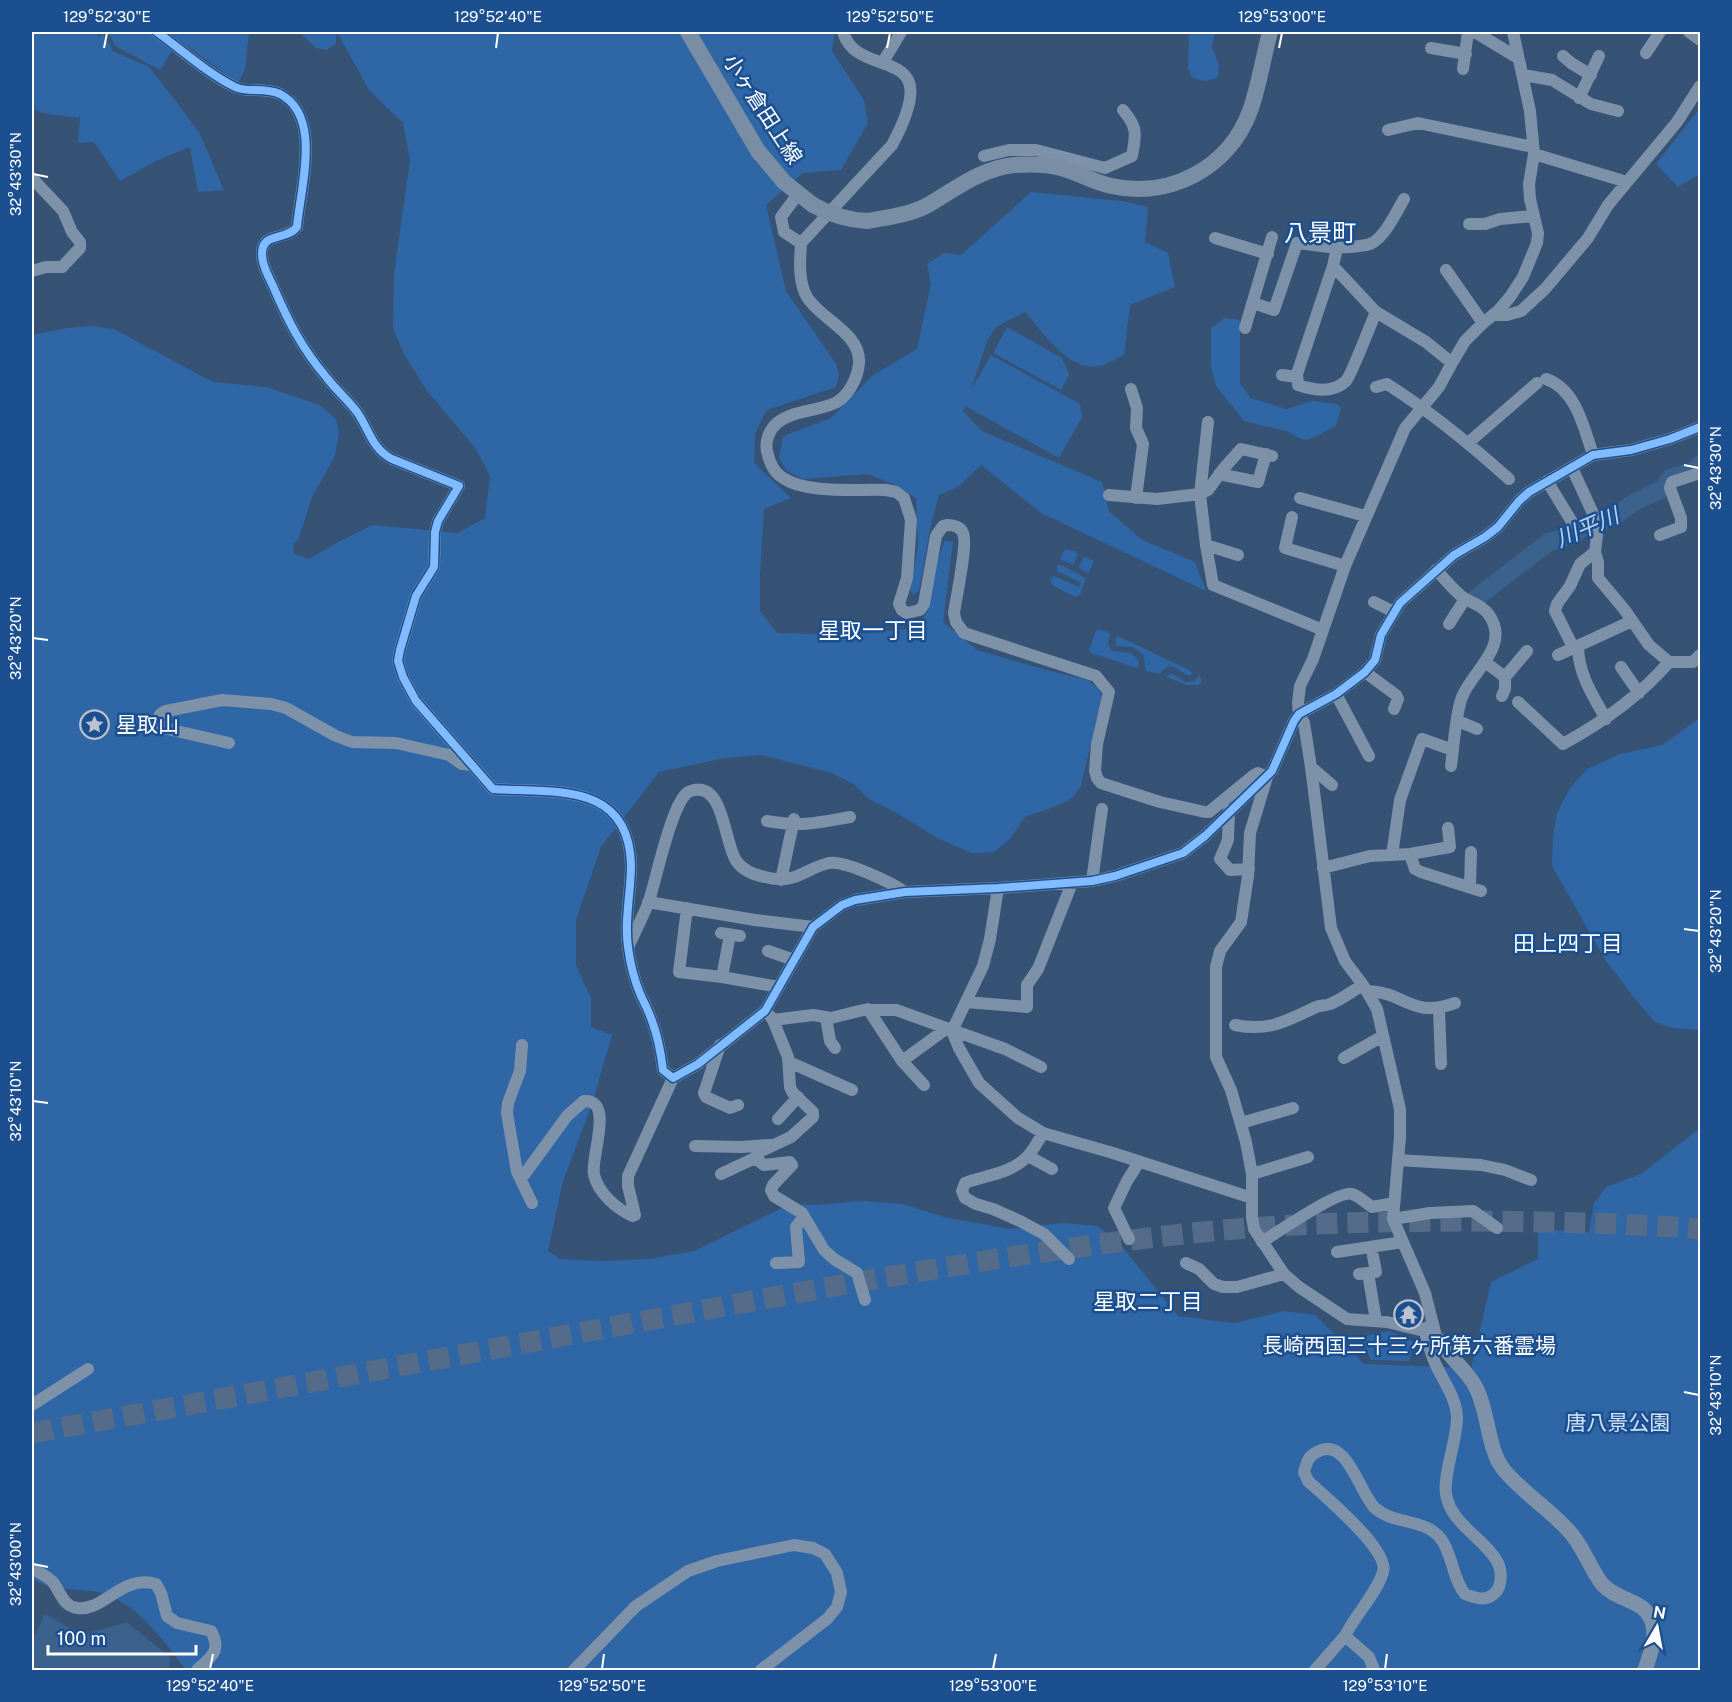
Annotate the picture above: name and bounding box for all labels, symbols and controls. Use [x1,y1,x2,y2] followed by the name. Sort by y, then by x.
[63,8,151,25] text: 129°52'30"E
[454,8,542,25] text: 129°52'40"E
[846,8,934,25] text: 129°52'50"E
[1238,8,1326,25] text: 129°53'00"E
[718,49,808,169] street label: 小ヶ倉田上線
[7,132,24,216] text: 32°43'30"N
[1284,218,1356,246] district label: 八景町
[1707,426,1724,510] text: 32°43'30"N
[1552,501,1624,552] water label: 川平川
[7,596,24,680] text: 32°43'20"N
[818,617,928,643] district label: 星取一丁目
[79,708,111,740] place icon: 星取山
[116,712,179,737] place label: 星取山
[1707,889,1724,973] text: 32°43'20"N
[1513,930,1623,956] district label: 田上四丁目
[7,1061,24,1141] text: 32°43'10"N
[1093,1288,1203,1314] district label: 星取二丁目
[1393,1298,1425,1330] temple icon: 長崎西国三十三ヶ所第六番霊場
[1262,1333,1556,1358] place label: 長崎西国三十三ヶ所第六番霊場
[1707,1355,1724,1435] text: 32°43'10"N
[1566,1410,1671,1435] park label: 唐八景公園
[7,1522,24,1606] text: 32°43'00"N
[1627,1597,1687,1657] north arrow
[1652,1602,1667,1623] text: N
[48,1618,196,1656] scale bar
[57,1628,106,1649] text: 100 m
[166,1677,254,1694] text: 129°52'40"E
[558,1677,646,1694] text: 129°52'50"E
[949,1677,1037,1694] text: 129°53'00"E
[1342,1677,1428,1694] text: 129°53'10"E

